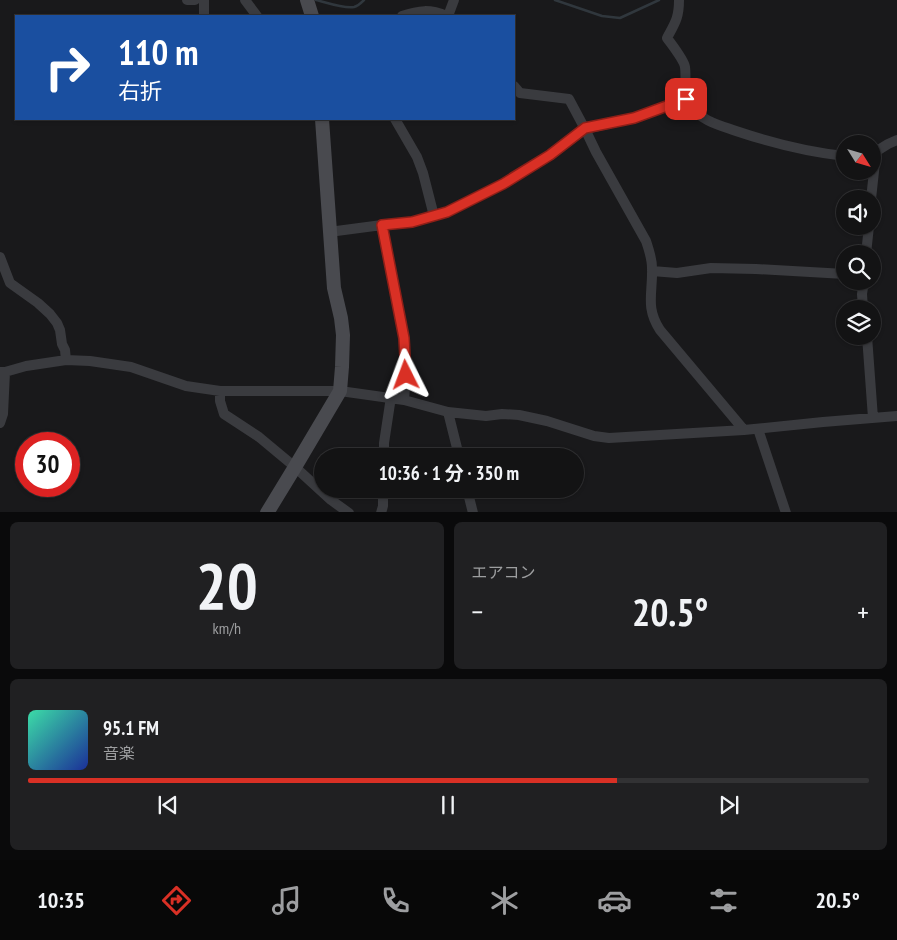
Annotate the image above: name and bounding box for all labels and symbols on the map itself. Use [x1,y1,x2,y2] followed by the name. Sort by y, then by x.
[665,78,707,120] pin
[836,135,881,180] north arrow
[379,348,431,400] position arrow
[15,432,80,497] speed limit sign: 30

